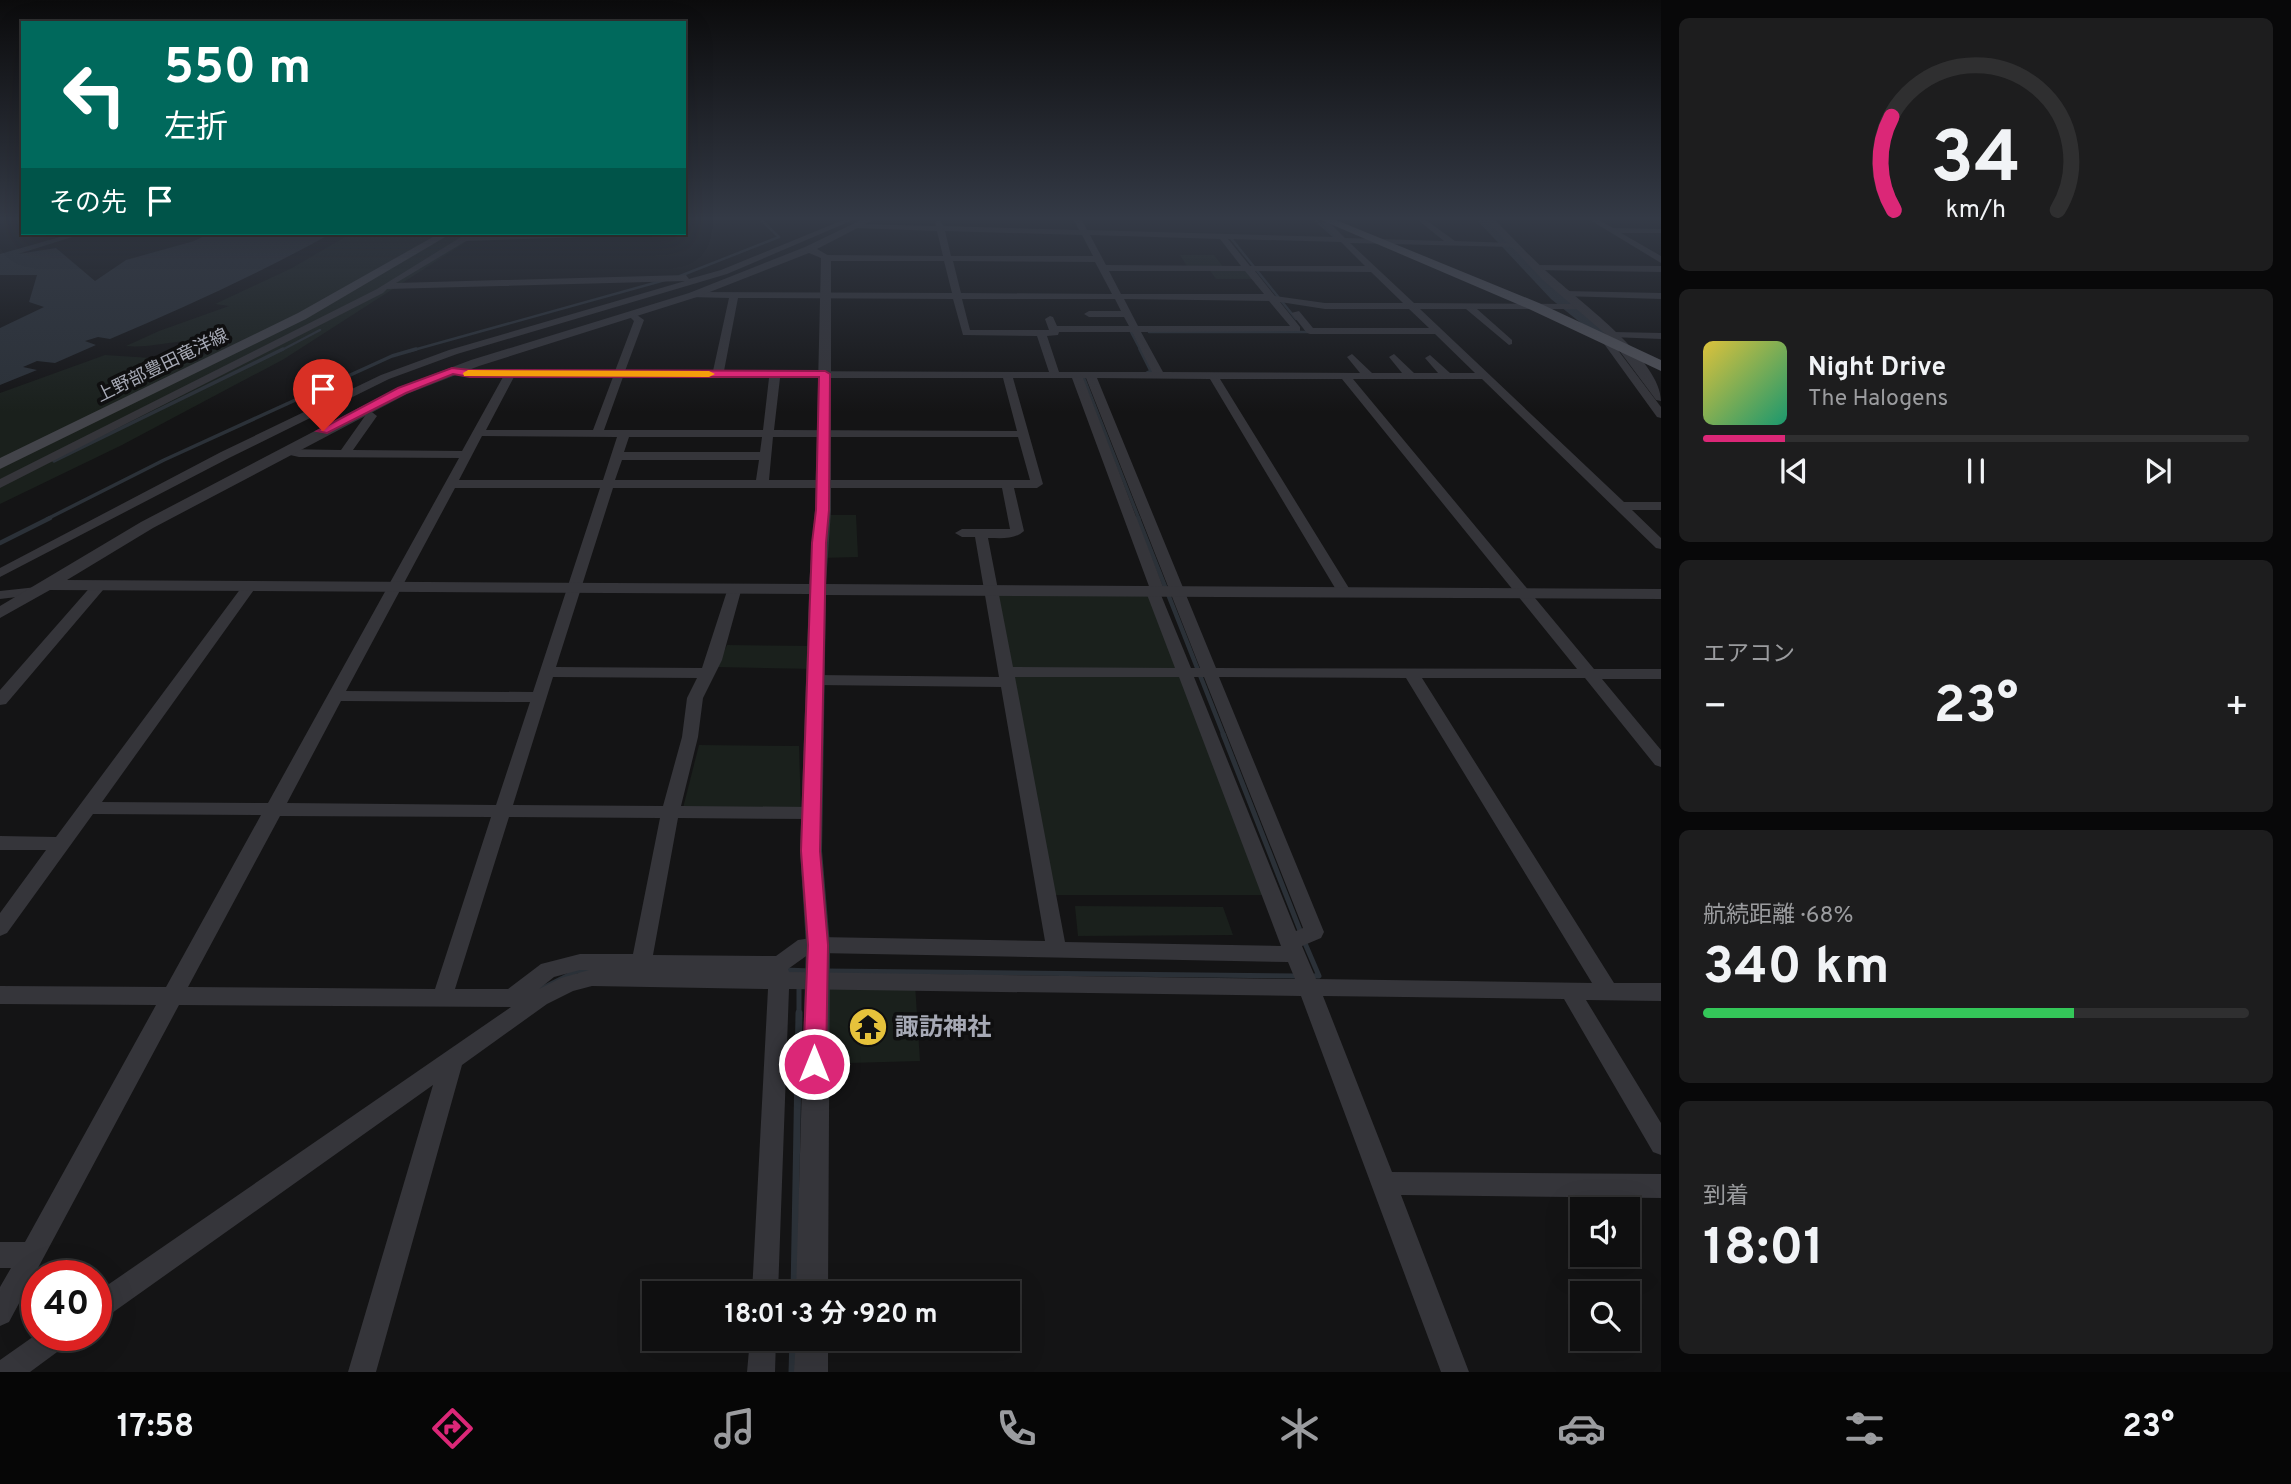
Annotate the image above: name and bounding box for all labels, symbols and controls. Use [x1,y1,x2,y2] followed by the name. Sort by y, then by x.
[164,39,311,101] text: 550 m
[49,49,140,140] icon: left
[164,109,228,149] text: 左折
[1931,117,2021,209] text: 34
[141,182,179,220] icon: arrive
[49,188,127,221] text: その先
[1946,195,2006,227] text: km/h
[93,324,232,408] street label: 上野部豊田竜洋線
[1808,352,1946,385] text: Night Drive
[293,359,353,431] pin
[304,370,342,408] icon: arrive
[1808,385,1948,414] text: The Halogens
[1775,452,1813,490] icon: previous
[1957,452,1995,490] icon: pause
[2139,452,2177,490] icon: next
[1703,641,1795,670] text: エアコン
[1934,675,2018,741] text: 23°
[1703,684,1728,733] text: −
[2224,684,2249,733] text: +
[1703,902,1854,931] text: 航続距離 · 68%
[1703,936,1889,1002] text: 340 km
[847,1006,889,1048] temple icon: 諏訪神社
[895,1014,991,1044] place label: 諏訪神社
[777,1027,851,1101] position arrow
[1703,1183,1749,1212] text: 到着
[1570,1197,1640,1351] map controls
[1570,1197,1640,1267] button: sound
[1703,1217,1824,1283] text: 18:01
[21,1260,112,1351] speed limit sign: 40
[1570,1281,1640,1351] button: search
[725,1299,937,1332] text: 18:01 · 3 分 · 920 m
[428,1404,477,1453] icon: directions
[710,1404,759,1453] icon: music
[992,1404,1041,1453] icon: phone
[1275,1404,1324,1453] icon: climate
[1557,1404,1606,1453] icon: car
[1840,1404,1889,1453] icon: filters
[117,1408,194,1448] text: 17:58
[2122,1408,2174,1448] text: 23°

